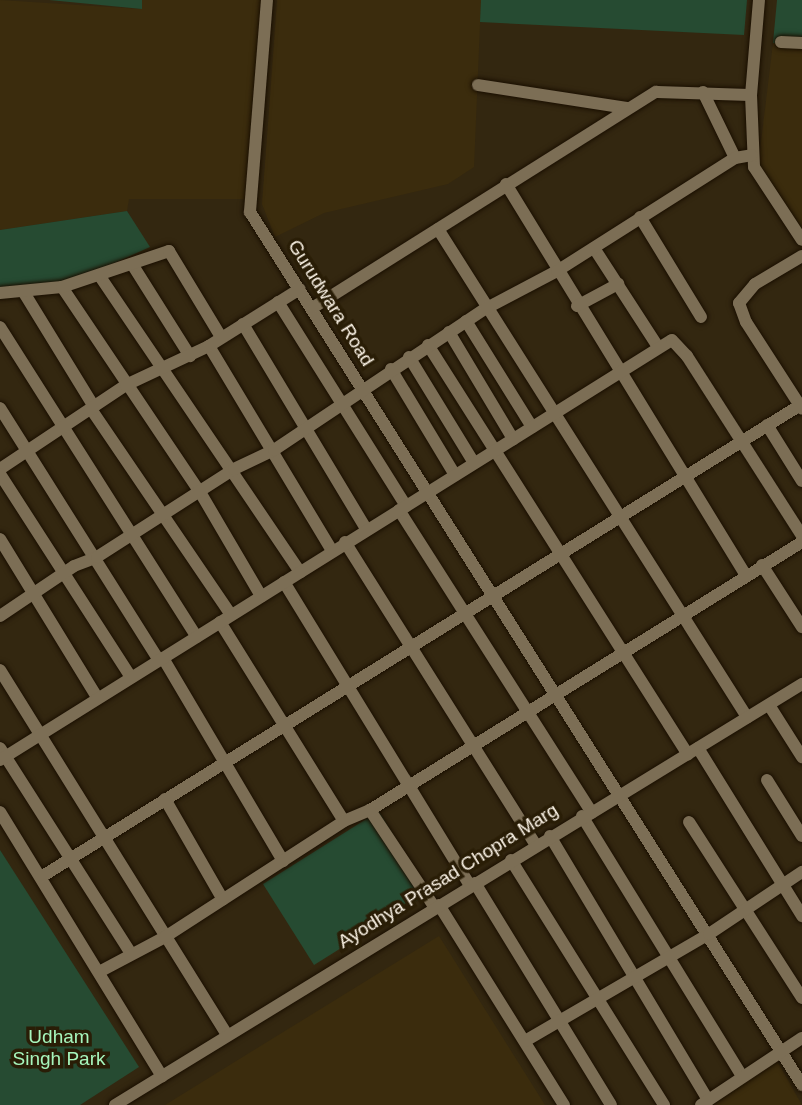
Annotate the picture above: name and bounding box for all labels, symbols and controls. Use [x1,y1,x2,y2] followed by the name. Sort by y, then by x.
[283,236,379,370] street label: Gurudwara Road
[334,799,562,953] street label: Ayodhya Prasad Chopra Marg
[13,1026,105,1070] park label: Udham Singh Park

